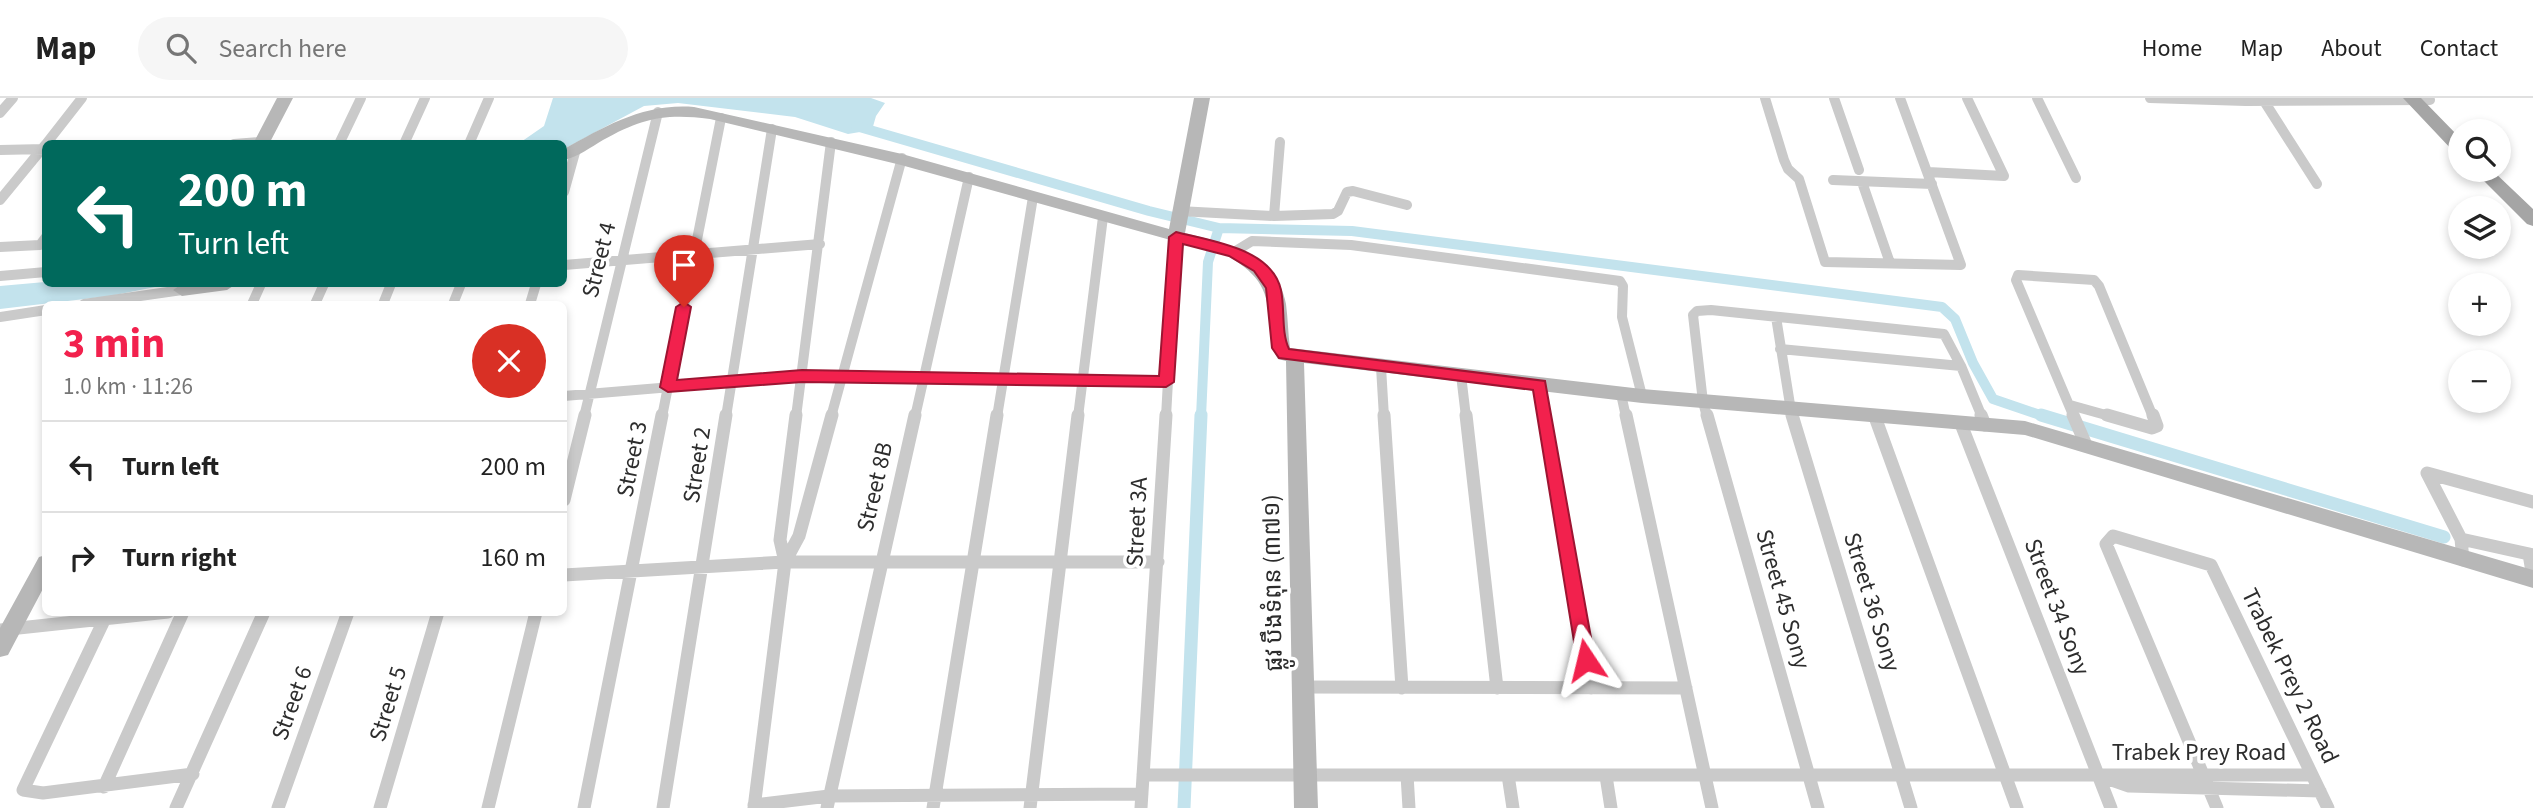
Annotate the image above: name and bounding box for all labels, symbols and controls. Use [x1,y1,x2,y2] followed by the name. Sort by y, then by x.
[138,17,628,80] search box
[35,25,96,72] text: Map
[162,29,200,67] icon: search
[218,30,347,67] text: Search here
[2142,31,2202,66] text: Home
[2240,31,2283,66] text: Map
[2321,31,2382,66] text: About
[2420,31,2498,66] text: Contact
[2448,119,2511,413] map controls
[2448,119,2511,182] button: search
[178,156,307,226] text: 200 m
[63,168,154,259] icon: left
[2448,196,2511,259] button: layers
[573,218,625,302] street label: Street 4
[178,221,289,267] text: Turn left
[654,235,714,307] pin
[665,246,703,284] icon: arrive
[2448,273,2511,336] button: +
[63,314,165,374] text: 3 min
[472,324,546,398] button: close
[2448,350,2511,413] button: −
[63,370,193,403] text: 1.0 km · 11:26
[607,418,657,500] street label: Street 3
[674,424,720,506] street label: Street 2
[848,439,902,535] street label: Street 8B
[63,448,101,486] icon: left
[122,448,219,485] text: Turn left
[480,448,546,485] text: 200 m
[1117,476,1157,568] street label: Street 3A
[1254,494,1296,672] street label: ផ្លូវ បឹងទំពុន (៣៧១)
[1746,525,1820,673] street label: Street 45 Sony
[1834,528,1910,676] street label: Street 36 Sony
[2015,534,2099,680] street label: Street 34 Sony
[63,539,101,577] icon: right
[122,539,237,576] text: Turn right
[480,539,546,576] text: 160 m
[2232,582,2348,770] street label: Trabek Prey 2 Road
[1549,623,1623,697] position arrow
[262,661,322,745] street label: Street 6
[360,662,416,746] street label: Street 5
[2112,735,2286,770] street label: Trabek Prey Road

